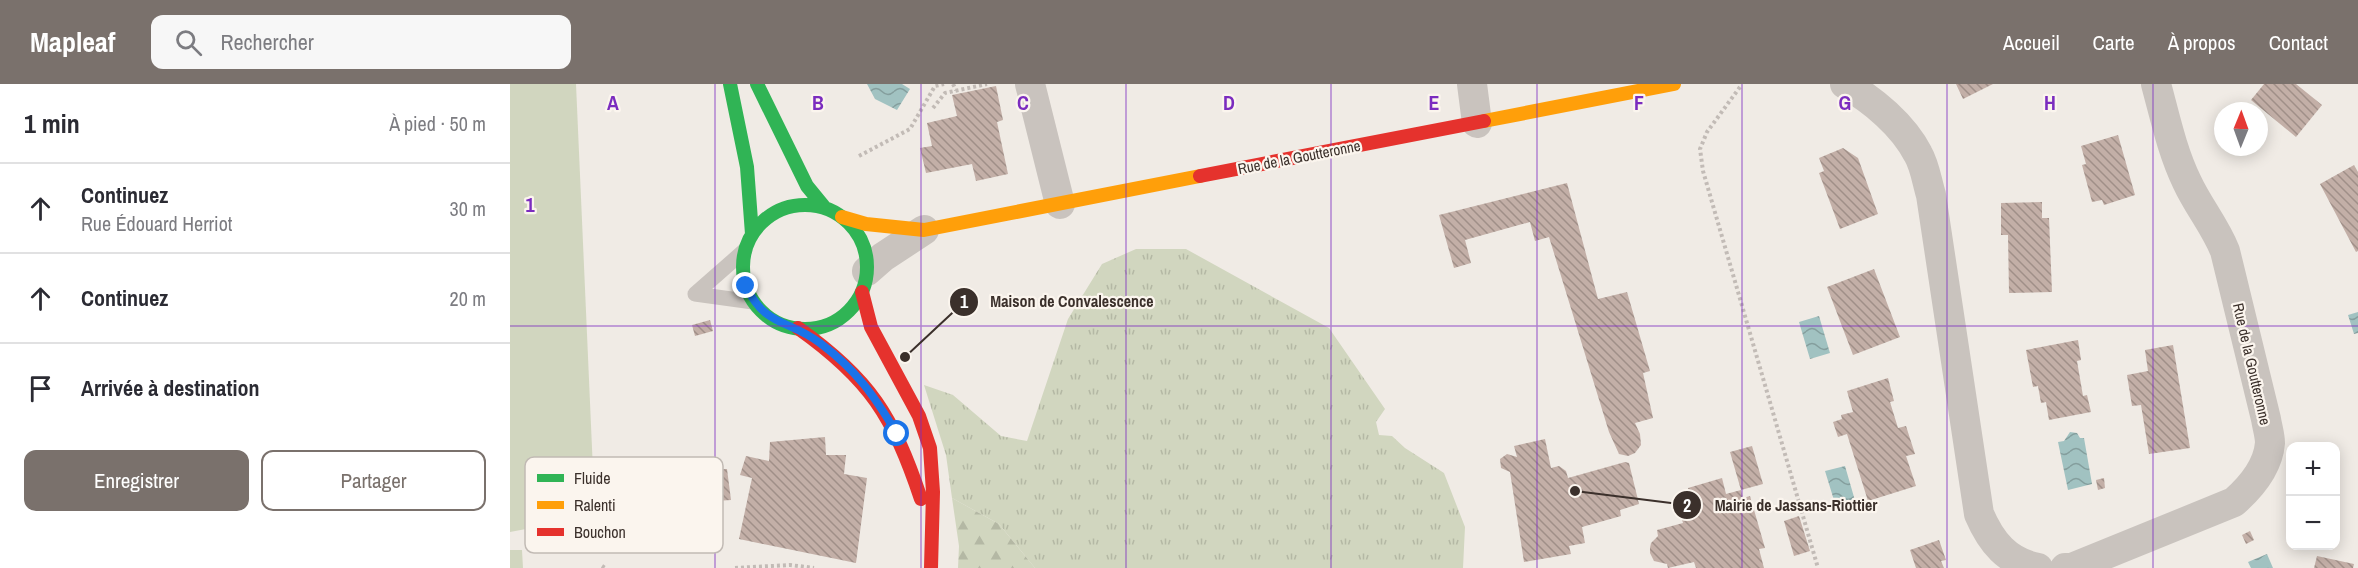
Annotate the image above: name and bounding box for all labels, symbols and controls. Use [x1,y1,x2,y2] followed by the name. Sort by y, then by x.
[151,15,571,69] search box
[30,23,115,61] text: Mapleaf
[172,26,205,59] icon: search
[220,27,314,57] text: Rechercher
[2003,28,2060,57] text: Accueil
[2093,28,2135,57] text: Carte
[2168,28,2236,57] text: À propos
[2269,28,2328,57] text: Contact
[607,89,619,116] text: A
[812,89,824,116] text: B
[1017,89,1029,116] text: C
[1223,89,1235,116] text: D
[1429,89,1440,116] text: E
[1634,89,1644,116] text: F
[1839,89,1851,116] text: G
[2044,89,2056,116] text: H
[2214,102,2268,156] north arrow
[24,106,80,141] text: 1 min
[389,110,486,137] text: À pied · 50 m
[1236,135,1362,179] street label: Rue de la Goutteronne
[81,180,168,210] text: Continuez
[525,191,535,218] text: 1
[24,192,57,225] icon: ahead
[450,195,486,222] text: 30 m
[81,210,232,237] text: Rue Édouard Herriot
[732,272,758,298] route end
[24,282,57,315] icon: ahead
[81,283,168,313] text: Continuez
[450,285,486,312] text: 20 m
[949,285,1166,319] callout: Maison de Convalescence
[960,289,969,314] text: 1
[990,290,1154,312] text: Maison de Convalescence
[2228,301,2276,427] street label: Rue de la Goutteronne
[24,372,57,405] icon: arrive
[81,373,259,403] text: Arrivée à destination
[883,420,909,446] route start
[2286,442,2340,550] map controls
[2286,442,2340,496] button: +
[24,450,249,511] button: Enregistrer
[261,450,486,511] button: Partager
[525,457,723,553] legend
[574,467,610,489] text: Fluide
[1672,488,1889,522] callout: Mairie de Jassans-Riottier
[1683,493,1691,518] text: 2
[574,494,616,516] text: Ralenti
[1715,494,1878,516] text: Mairie de Jassans-Riottier
[2286,496,2340,550] button: −
[574,521,626,543] text: Bouchon

